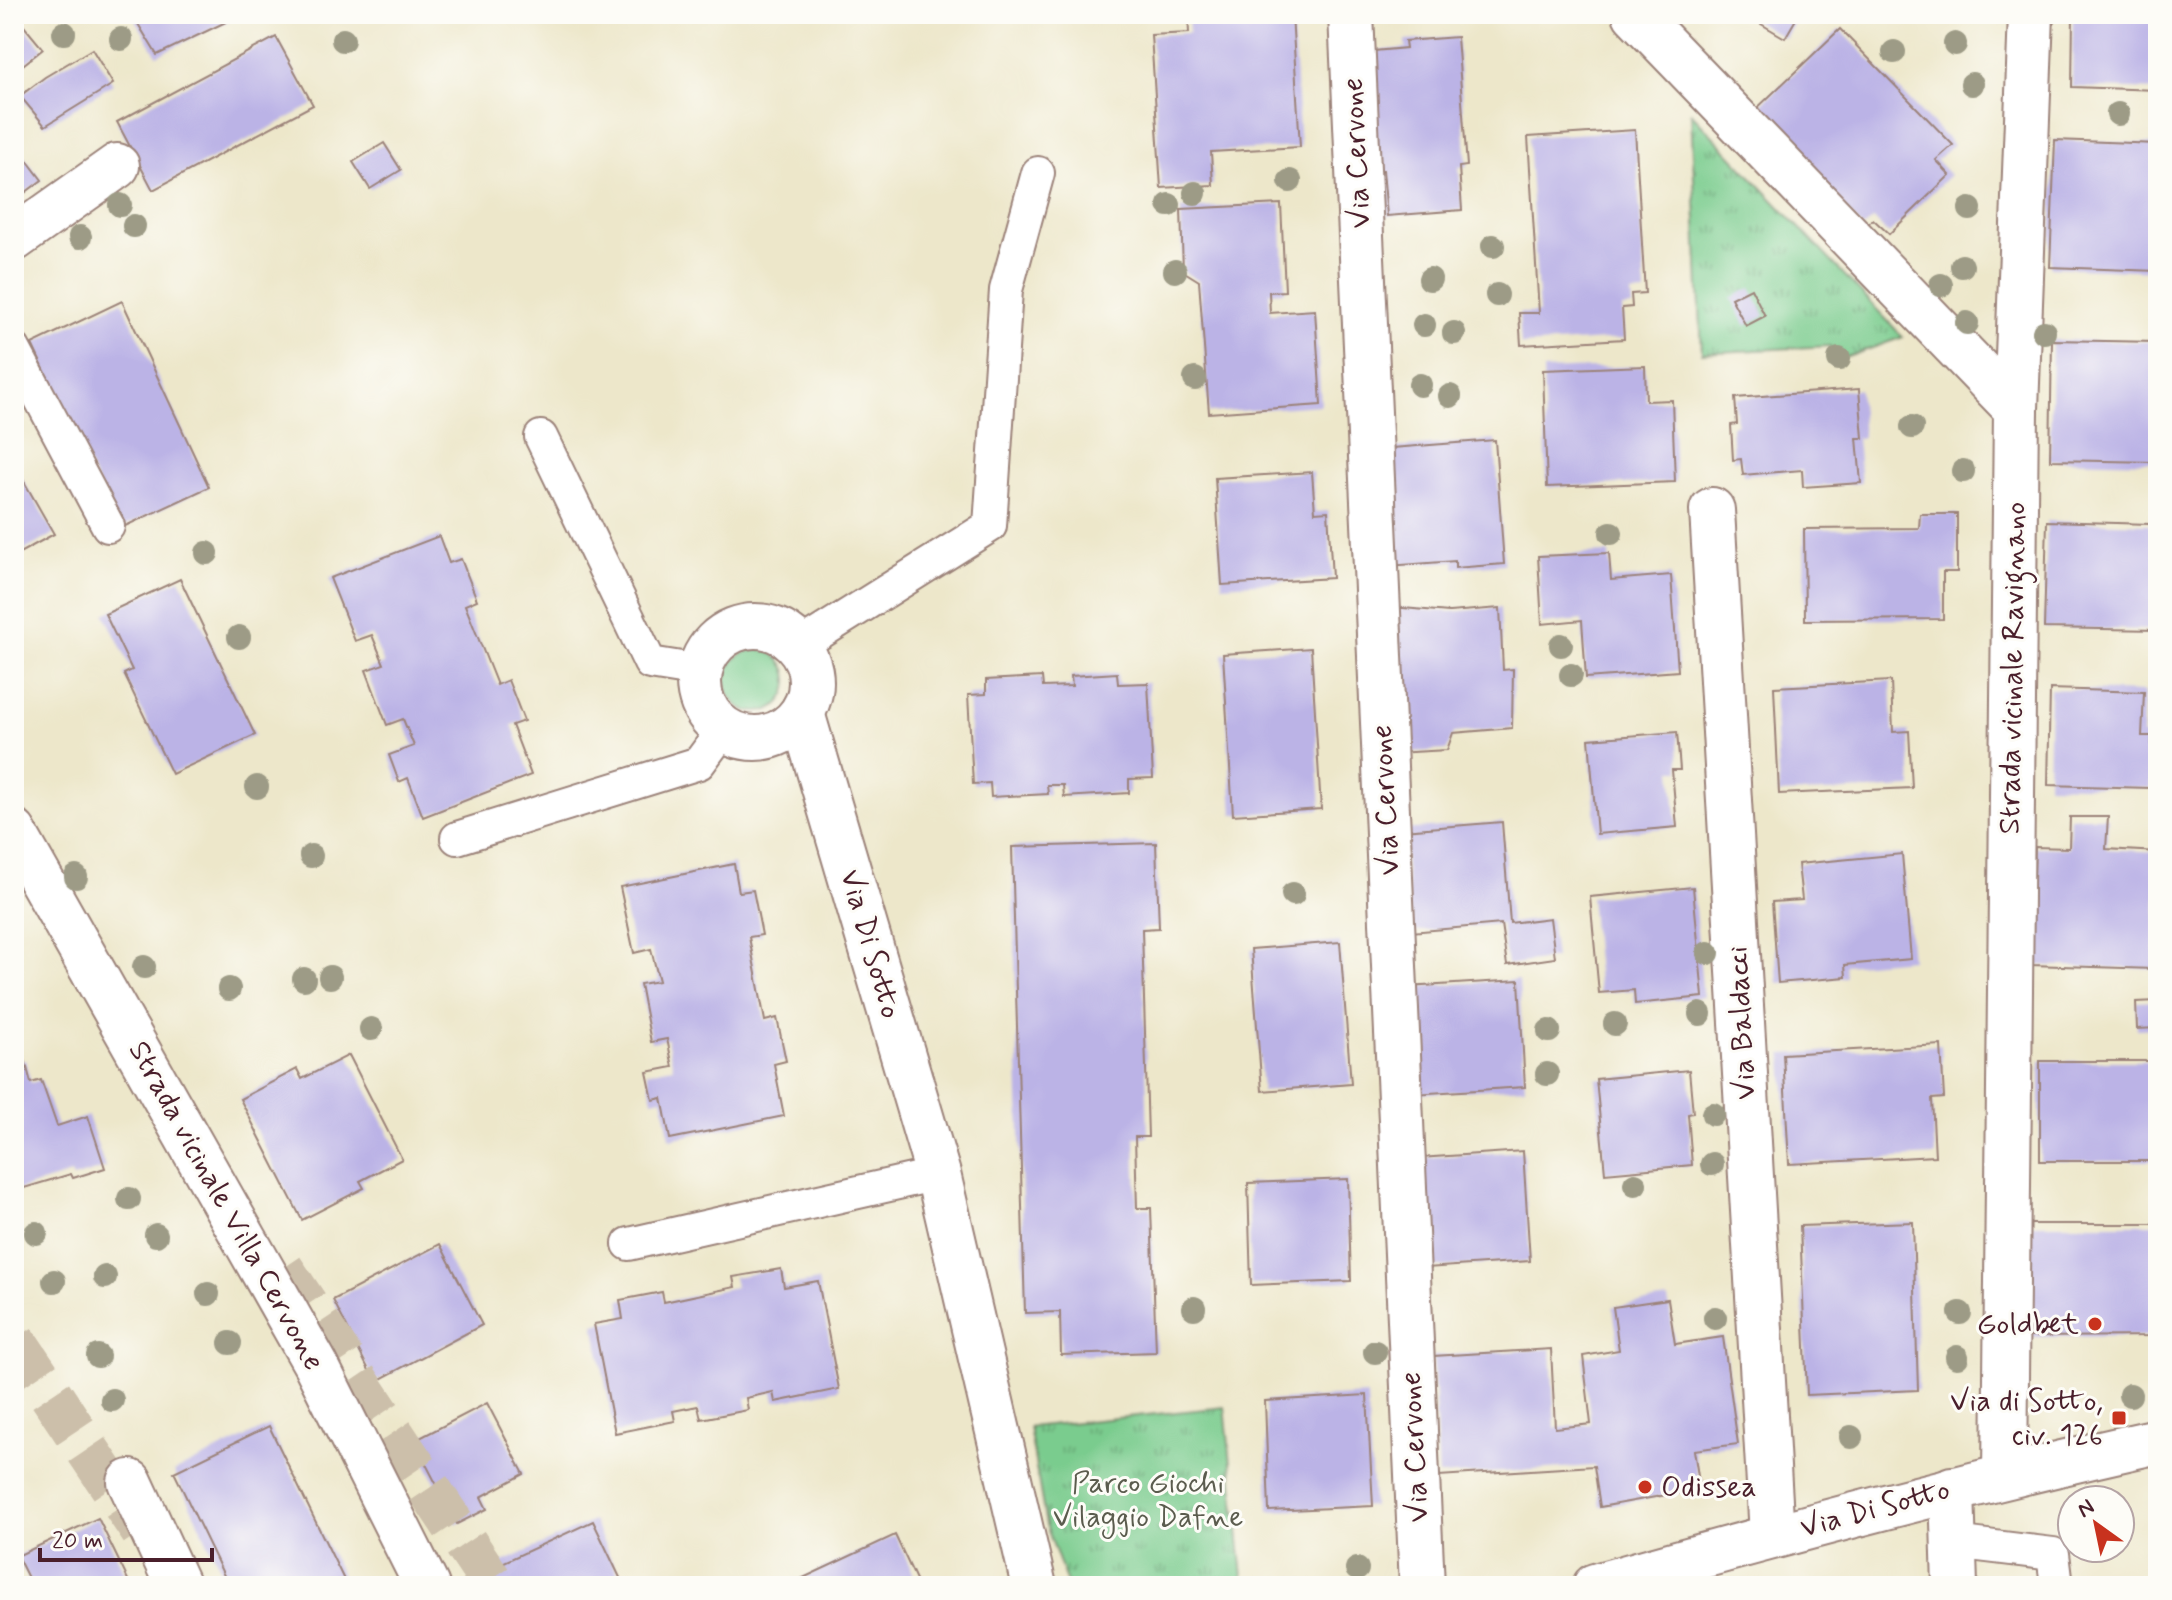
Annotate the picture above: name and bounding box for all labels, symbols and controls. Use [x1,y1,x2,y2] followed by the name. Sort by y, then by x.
[1334,77,1380,229] street label: Via Cervone
[1991,501,2038,835] street label: Strada vicinale Ravignano
[1363,724,1409,876] street label: Via Cervone
[830,865,910,1023] street label: Via Di Sotto
[1718,945,1766,1101] street label: Via Baldacci
[119,1034,333,1378] street label: Strada vicinale Villa Cervone
[1977,1305,2079,1344] place label: Goldbet
[2086,1315,2104,1333] marker: Goldbet
[1392,1371,1438,1523] street label: Via Cervone
[1950,1382,2103,1455] place label: Via di Sotto, civ. 126
[2110,1409,2128,1427] marker: Via di Sotto, civ. 126
[1053,1464,1243,1539] park label: Parco Giochi Vilaggio Dafne
[1661,1468,1757,1507] place label: Odissea
[1796,1470,1954,1548] street label: Via Di Sotto
[1636,1478,1654,1496] marker: Odissea
[2056,1484,2136,1564] north arrow
[2072,1493,2100,1525] text: N
[40,1512,212,1562] scale bar
[52,1526,103,1557] text: 20 m

